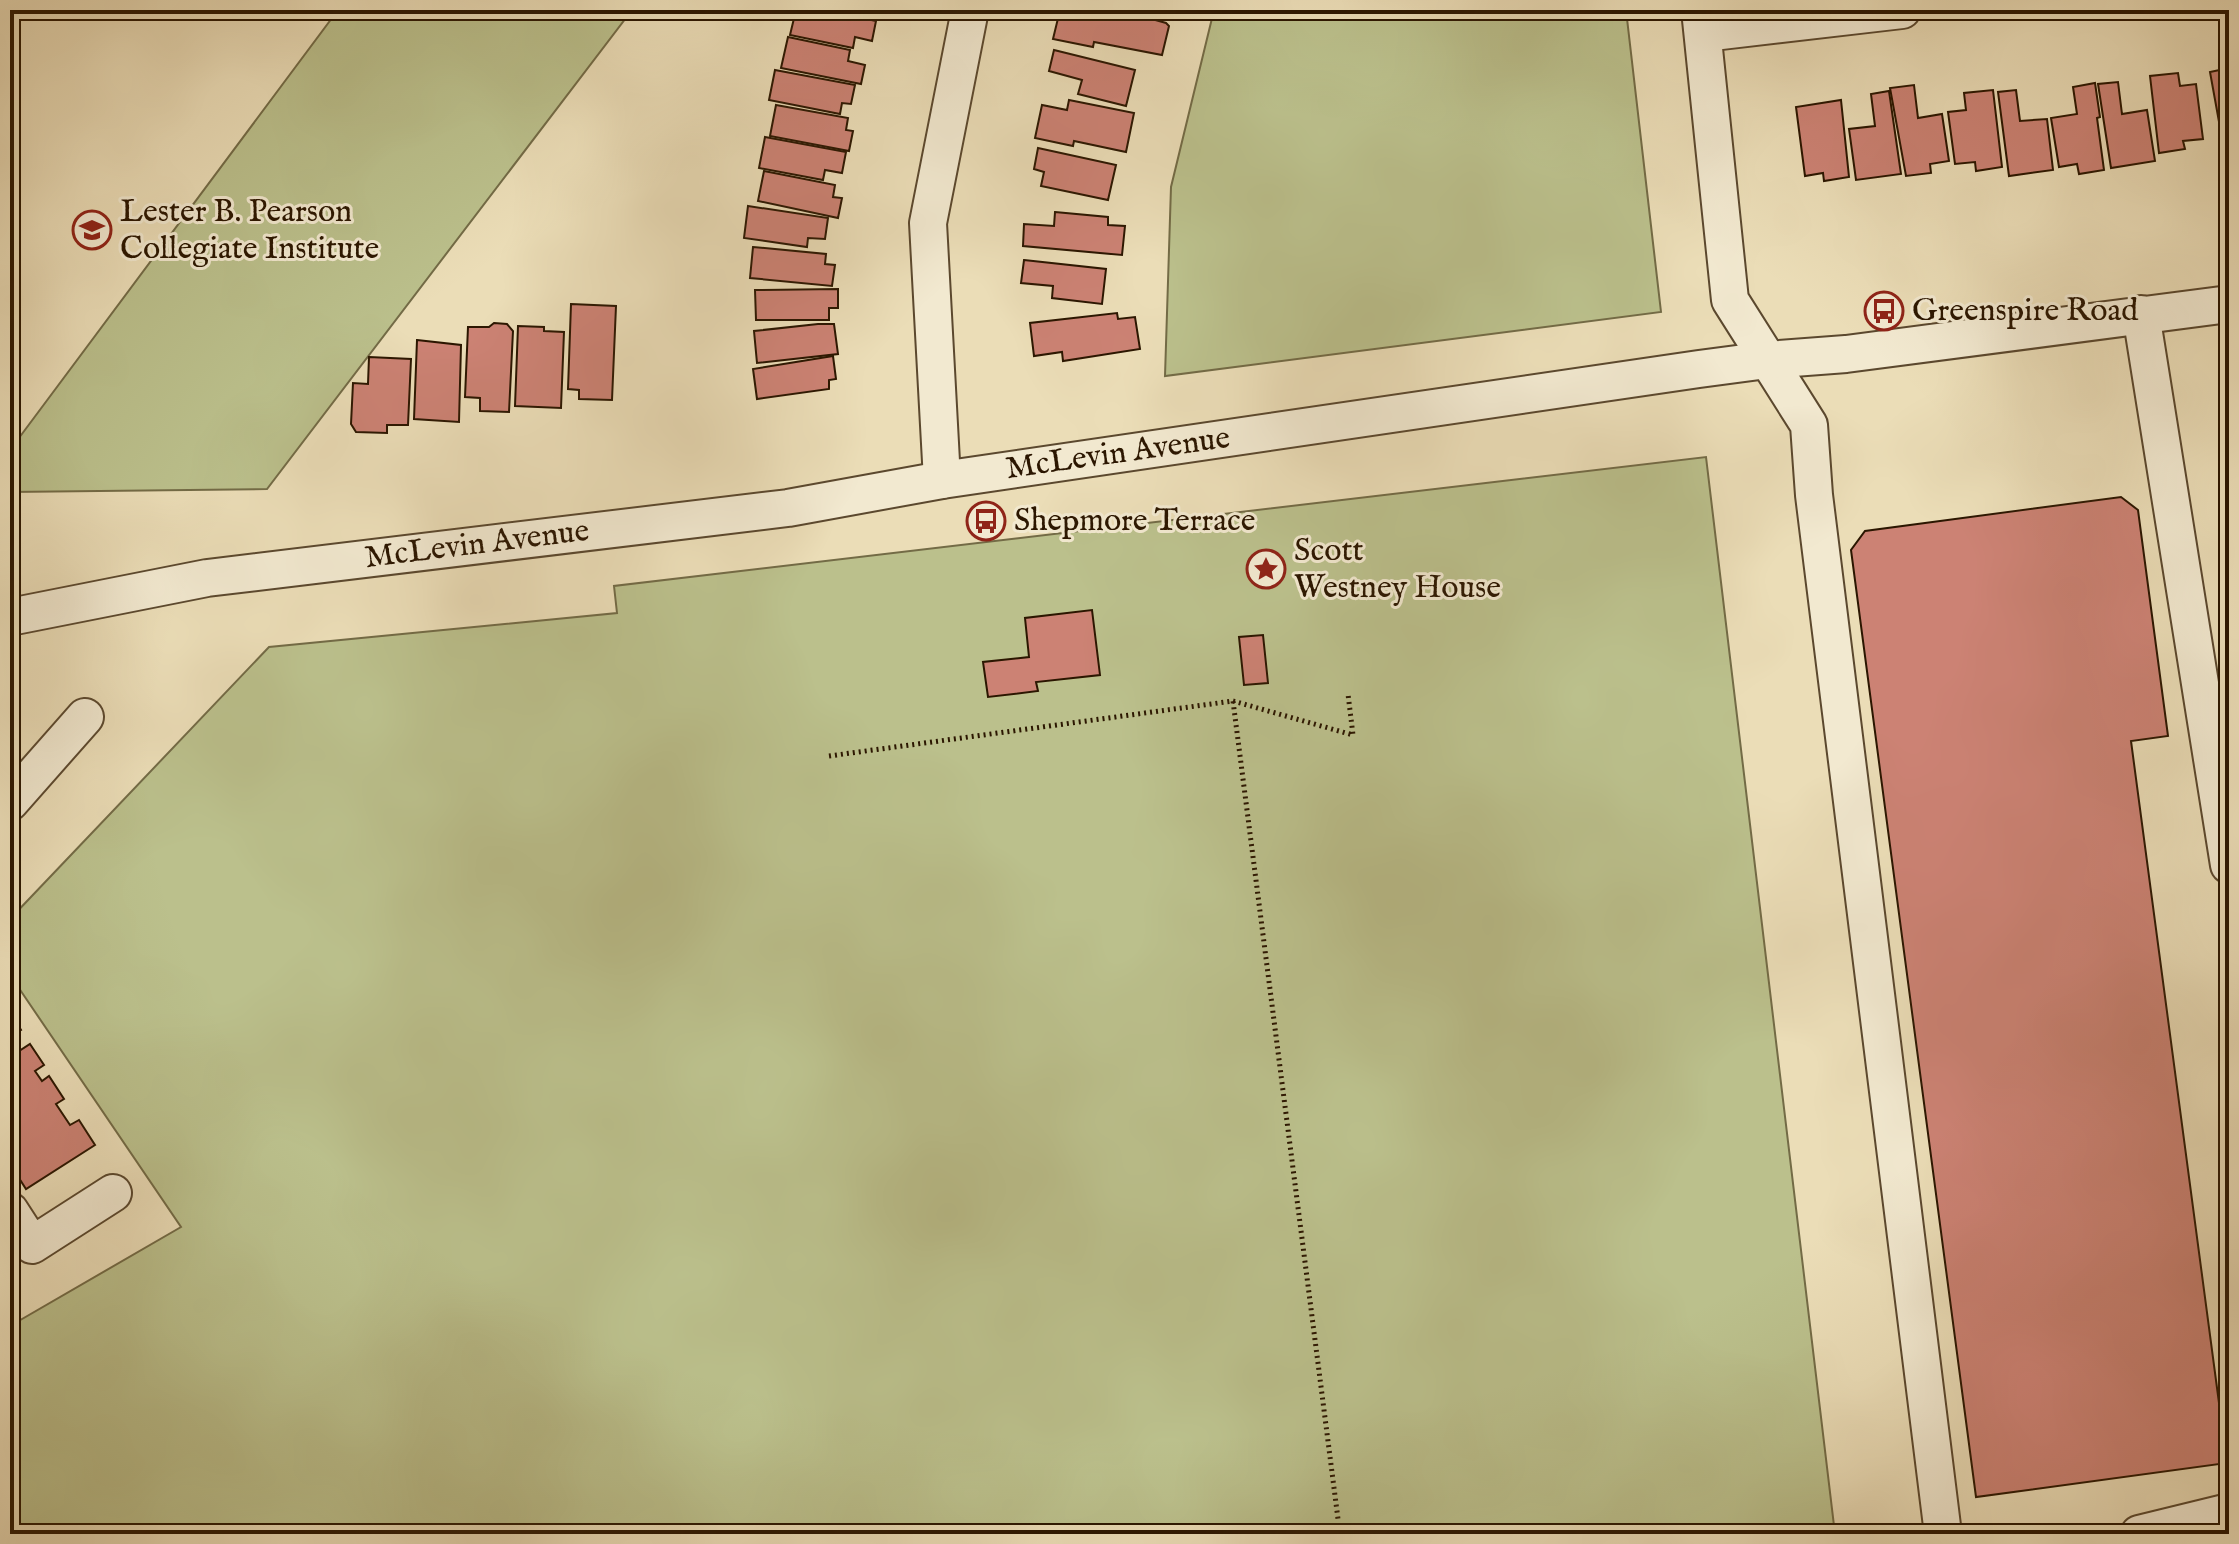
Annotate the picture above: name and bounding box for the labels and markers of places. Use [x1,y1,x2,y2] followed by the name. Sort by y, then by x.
[120,192,379,270] place label: Lester B. Pearson Collegiate Institute
[71,209,113,251] school or university icon: Lester B. Pearson Collegiate Institute
[1863,290,1905,332] bus stop icon: Greenspire Road
[1912,291,2139,332] place label: Greenspire Road
[965,500,1007,542] bus stop icon: Shepmore Terrace
[1014,501,1255,542] place label: Shepmore Terrace
[1294,531,1501,609] place label: Scott Westney House
[1245,548,1287,590] place icon: Scott Westney House

